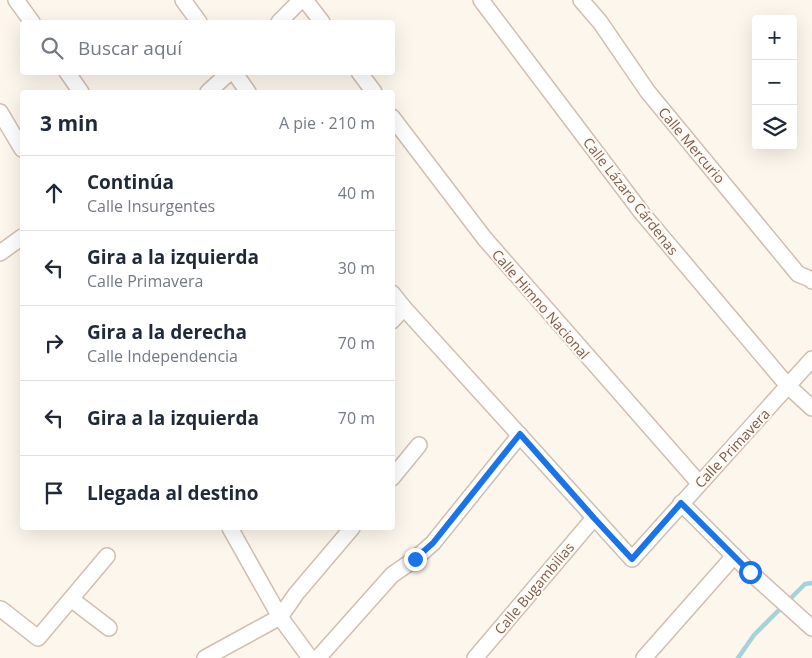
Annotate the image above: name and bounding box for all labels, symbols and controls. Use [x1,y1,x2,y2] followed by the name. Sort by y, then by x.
[752,15,797,150] map controls
[752,15,797,60] button: +
[20,20,395,75] search box
[38,34,66,62] icon: search
[78,35,182,61] text: Buscar aquí
[752,60,797,105] button: −
[654,103,730,187] street label: Calle Mercurio
[752,105,797,150] button: layers
[40,109,98,137] text: 3 min
[279,112,375,134] text: A pie · 210 m
[579,133,683,259] street label: Calle Lázaro Cárdenas
[87,169,174,195] text: Continúa
[40,179,68,207] icon: ahead
[338,182,375,204] text: 40 m
[87,195,215,217] text: Calle Insurgentes
[87,244,259,270] text: Gira a la izquierda
[488,245,594,363] street label: Calle Himno Nacional
[40,254,68,282] icon: left
[338,257,375,279] text: 30 m
[87,270,204,292] text: Calle Primavera
[87,319,247,345] text: Gira a la derecha
[40,329,68,357] icon: right
[338,332,375,354] text: 70 m
[87,345,238,367] text: Calle Independencia
[40,404,68,432] icon: left
[690,404,774,492] street label: Calle Primavera
[87,405,259,431] text: Gira a la izquierda
[338,407,375,429] text: 70 m
[40,479,68,507] icon: arrive
[87,480,259,506] text: Llegada al destino
[490,538,578,638] street label: Calle Bugambilias
[404,548,427,571] route end
[739,561,762,584] route start

